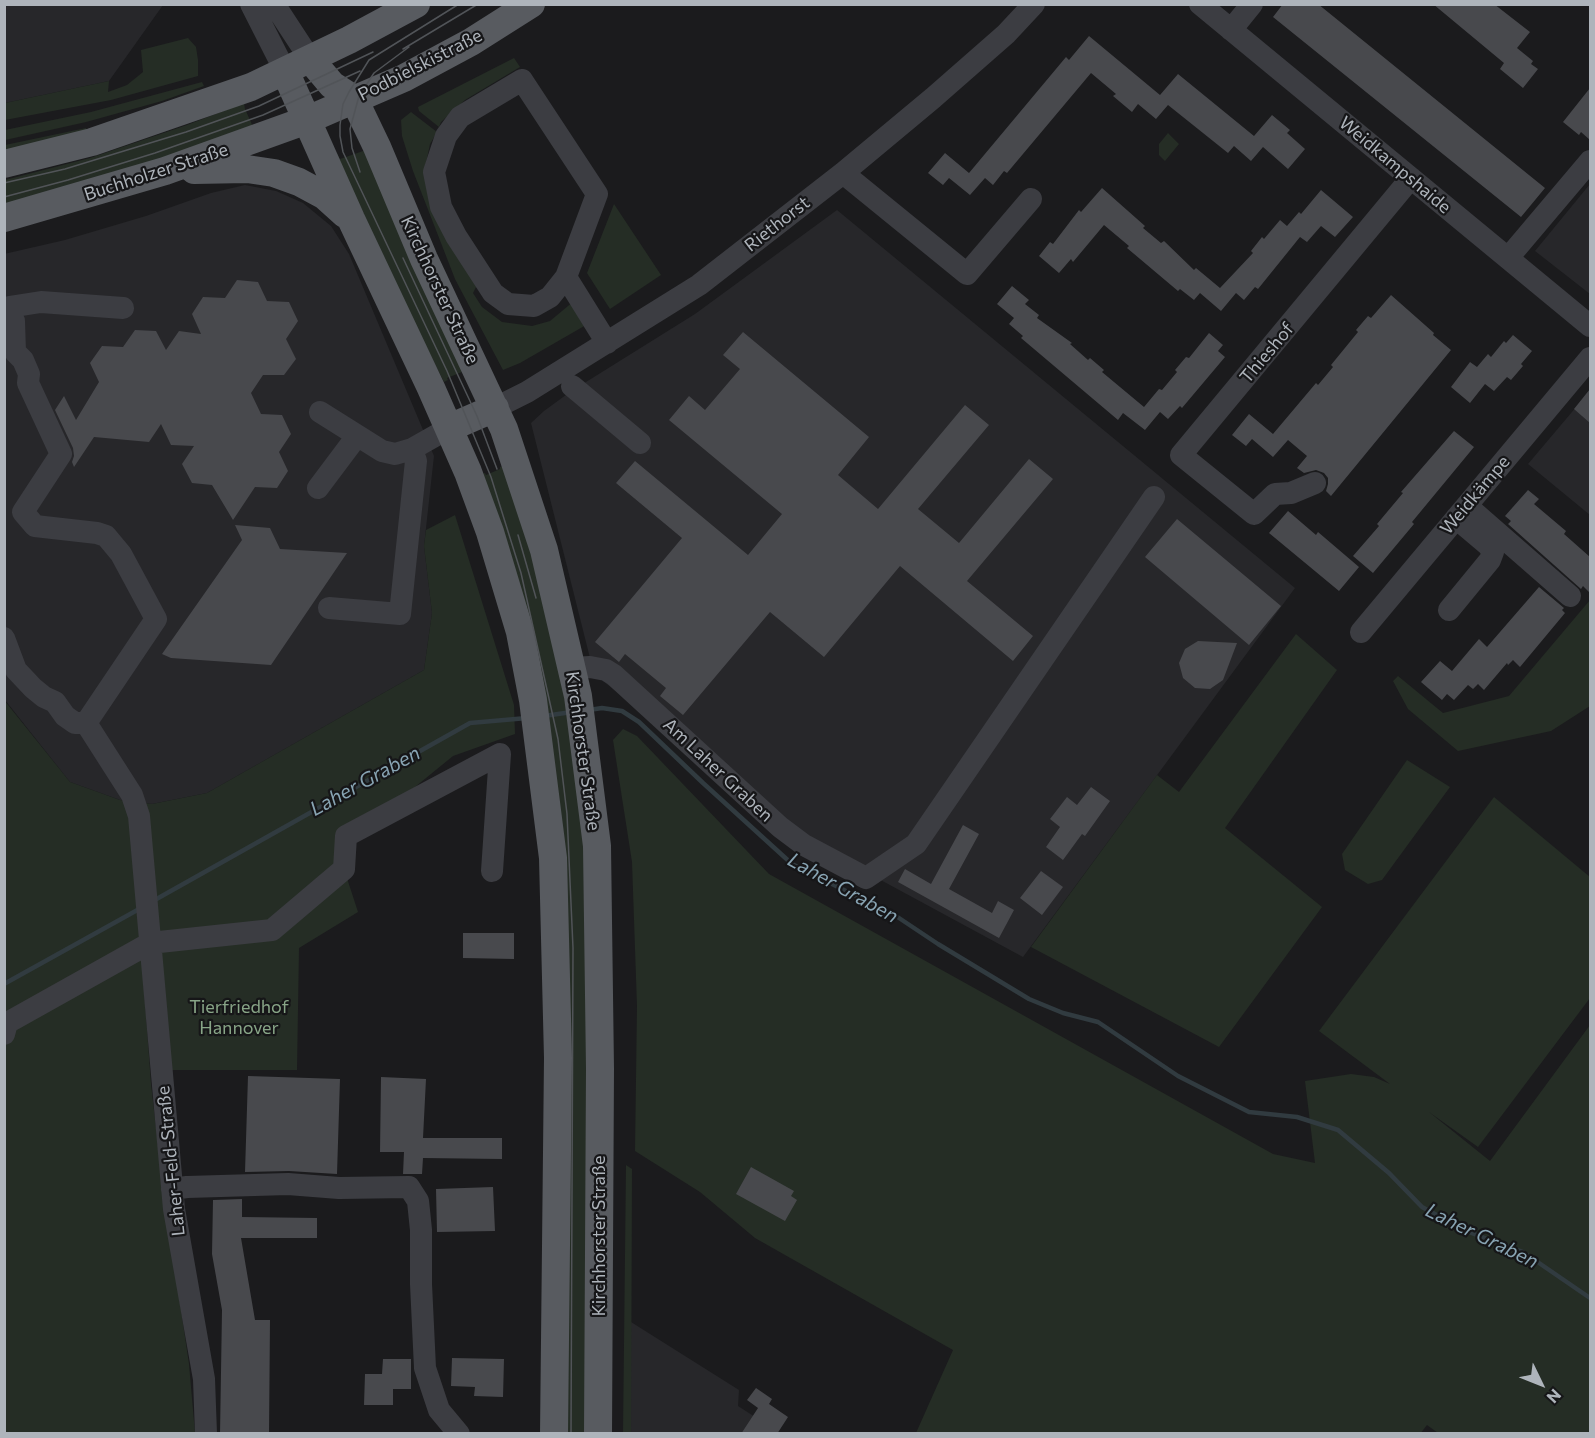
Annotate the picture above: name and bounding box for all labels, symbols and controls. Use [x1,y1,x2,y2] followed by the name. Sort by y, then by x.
[354,24,486,106] street label: Podbielskistraße
[1335,112,1455,218] street label: Weidkampshaide
[81,139,231,205] street label: Buchholzer Straße
[740,192,814,256] street label: Riethorst
[396,213,484,367] street label: Kirchhorster Straße
[1236,318,1298,388] street label: Thieshof
[1436,451,1514,539] street label: Weidkämpe
[561,670,605,832] street label: Kirchhorster Straße
[659,714,777,826] street label: Am Laher Graben
[306,741,424,821] water label: Laher Graben
[784,848,902,928] water label: Laher Graben
[189,996,289,1038] park label: Tierfriedhof Hannover
[152,1085,190,1237] street label: Laher-Feld-Straße
[588,1156,610,1316] street label: Kirchhorster Straße
[1422,1198,1542,1274] water label: Laher Graben
[1511,1354,1571,1414] north arrow
[1543,1386,1566,1407] text: N

